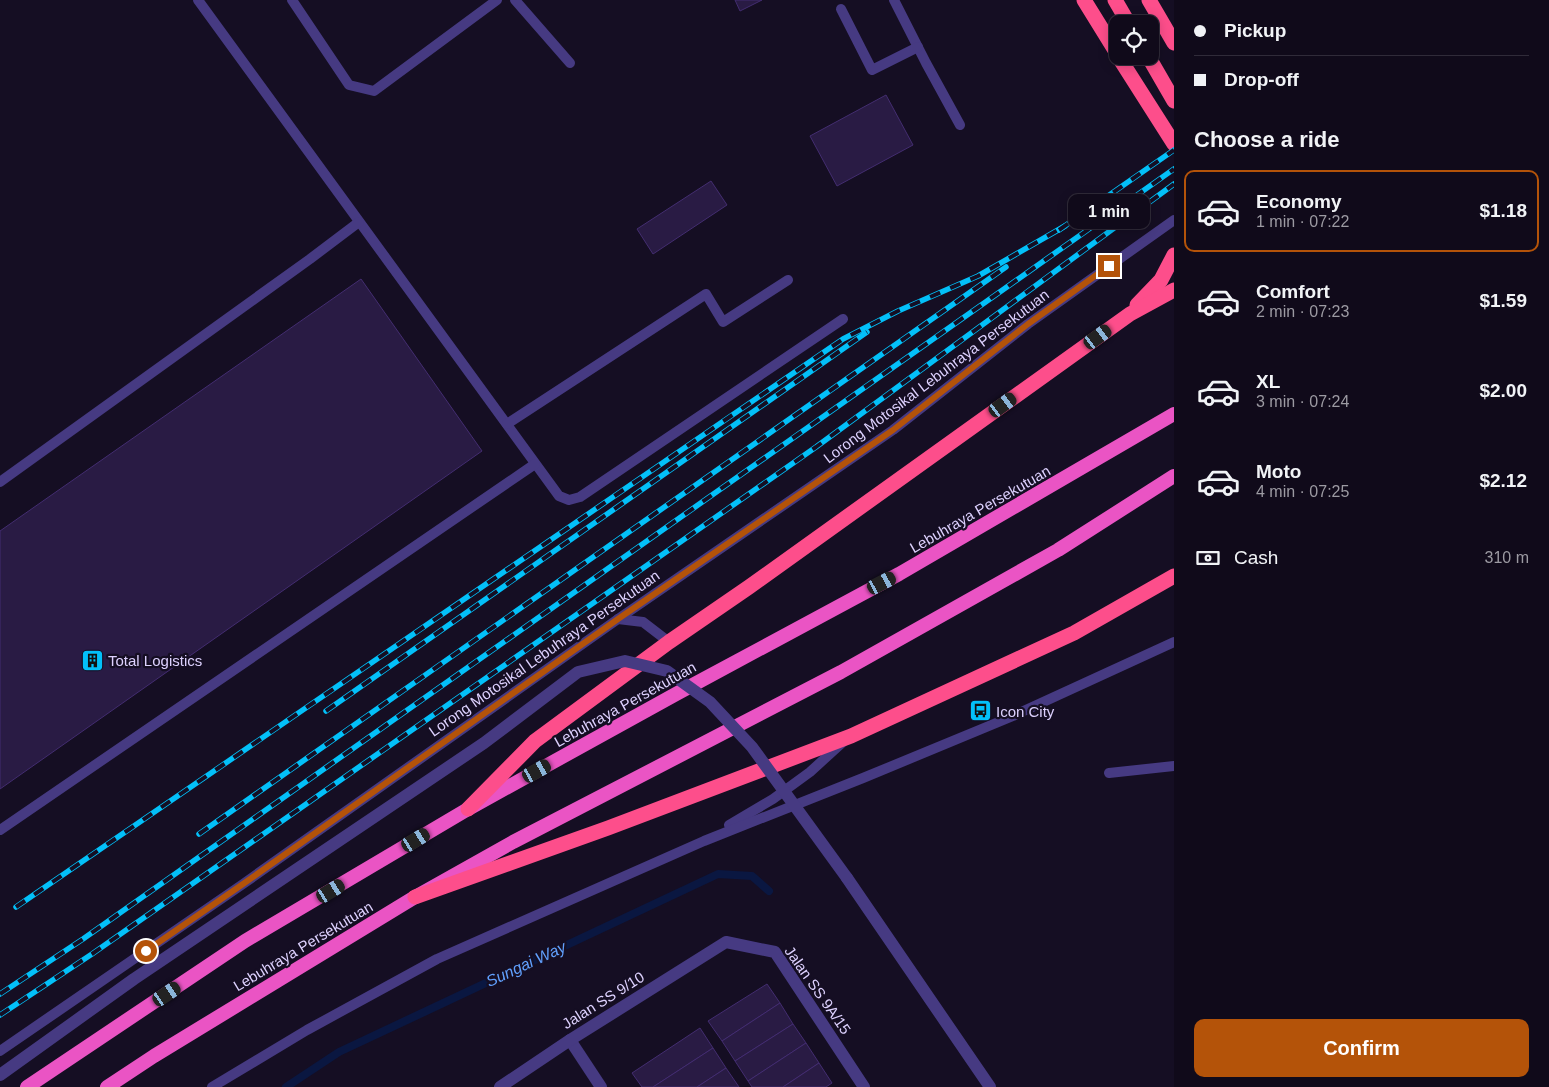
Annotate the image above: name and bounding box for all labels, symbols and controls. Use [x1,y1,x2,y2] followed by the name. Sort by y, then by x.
[1109,15,1159,65] map controls
[1109,15,1159,65] button: locate
[1224,20,1286,41] text: Pickup
[1224,69,1299,90] text: Drop-off
[1194,127,1339,152] text: Choose a ride
[1196,189,1241,234] icon: car
[1256,191,1342,212] text: Economy
[1068,194,1150,228] callout: 1 min
[1479,200,1527,221] text: $1.18
[1088,203,1130,220] text: 1 min
[1256,213,1349,230] text: 1 min · 07:22
[1098,255,1120,277] route end
[1196,279,1241,324] icon: car
[1256,281,1330,302] text: Comfort
[820,286,1052,466] street label: Lorong Motosikal Lebuhraya Persekutuan
[1479,290,1527,311] text: $1.59
[1256,303,1349,320] text: 2 min · 07:23
[1081,322,1114,352] car
[1196,369,1241,414] icon: car
[1256,371,1280,392] text: XL
[1479,380,1527,401] text: $2.00
[986,390,1019,420] car
[1256,393,1349,410] text: 3 min · 07:24
[1196,459,1241,504] icon: car
[1256,461,1301,482] text: Moto
[907,462,1053,556] street label: Lebuhraya Persekutuan
[1479,470,1527,491] text: $2.12
[1256,483,1349,500] text: 4 min · 07:25
[1194,544,1222,572] icon: cash
[1234,547,1278,568] text: Cash
[1485,549,1529,566] text: 310 m
[425,566,663,740] street label: Lorong Motosikal Lebuhraya Persekutuan
[865,569,898,597] car
[80,648,104,672] building icon: Total Logistics
[108,652,202,669] place label: Total Logistics
[551,658,699,750] street label: Lebuhraya Persekutuan
[968,699,992,723] bus stop icon: Icon City
[996,703,1055,720] place label: Icon City
[520,757,553,785] car
[399,826,432,854] car
[314,877,347,905] car
[230,898,376,994] street label: Lebuhraya Persekutuan
[483,938,569,990] water label: Sungai Way
[135,940,157,962] route start
[781,943,855,1037] street label: Jalan SS 9A/15
[559,968,647,1032] street label: Jalan SS 9/10
[150,979,183,1009] car
[1194,1019,1529,1077] button: Confirm

